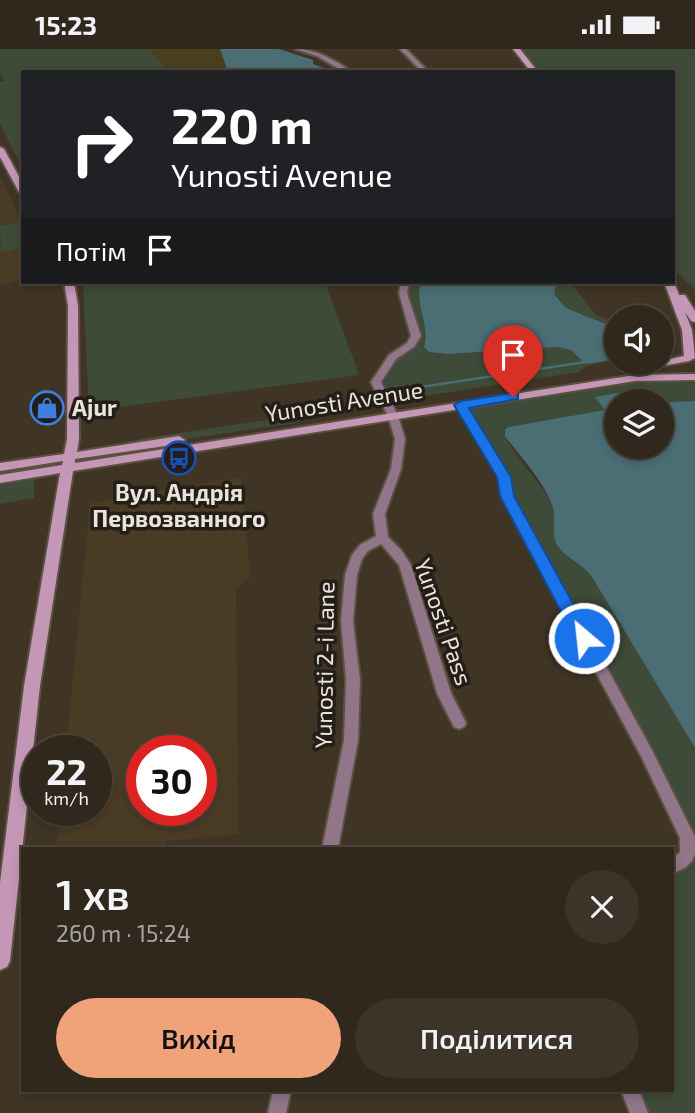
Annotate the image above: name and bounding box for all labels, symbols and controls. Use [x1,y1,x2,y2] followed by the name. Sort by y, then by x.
[35,9,97,40] text: 15:23
[171,95,313,154] text: 220 m
[56,98,147,189] icon: right
[171,155,392,193] text: Yunosti Avenue
[141,231,179,269] icon: arrive
[56,235,127,266] text: Потім
[604,305,674,459] map controls
[604,305,674,375] button: sound
[483,325,543,397] pin
[494,336,532,374] icon: arrive
[263,375,425,427] street label: Yunosti Avenue
[28,389,66,427] shop icon: Ajur
[604,389,674,459] button: layers
[72,393,117,421] place label: Ajur
[160,439,198,477] bus stop icon: Вул. Андрія Первозванного
[92,478,266,532] place label: Вул. Андрія Первозванного
[409,555,479,689] street label: Yunosti Pass
[309,581,339,749] street label: Yunosti 2-i Lane
[547,601,621,675] position arrow
[126,735,217,826] speed limit sign: 30
[46,750,87,792] text: 22
[44,787,89,809] text: km/h
[56,868,130,918] text: 1 хв
[565,870,639,944] button: close
[56,919,191,947] text: 260 m · 15:24
[56,998,341,1078] button: Вихід
[355,998,639,1078] button: Поділитися

